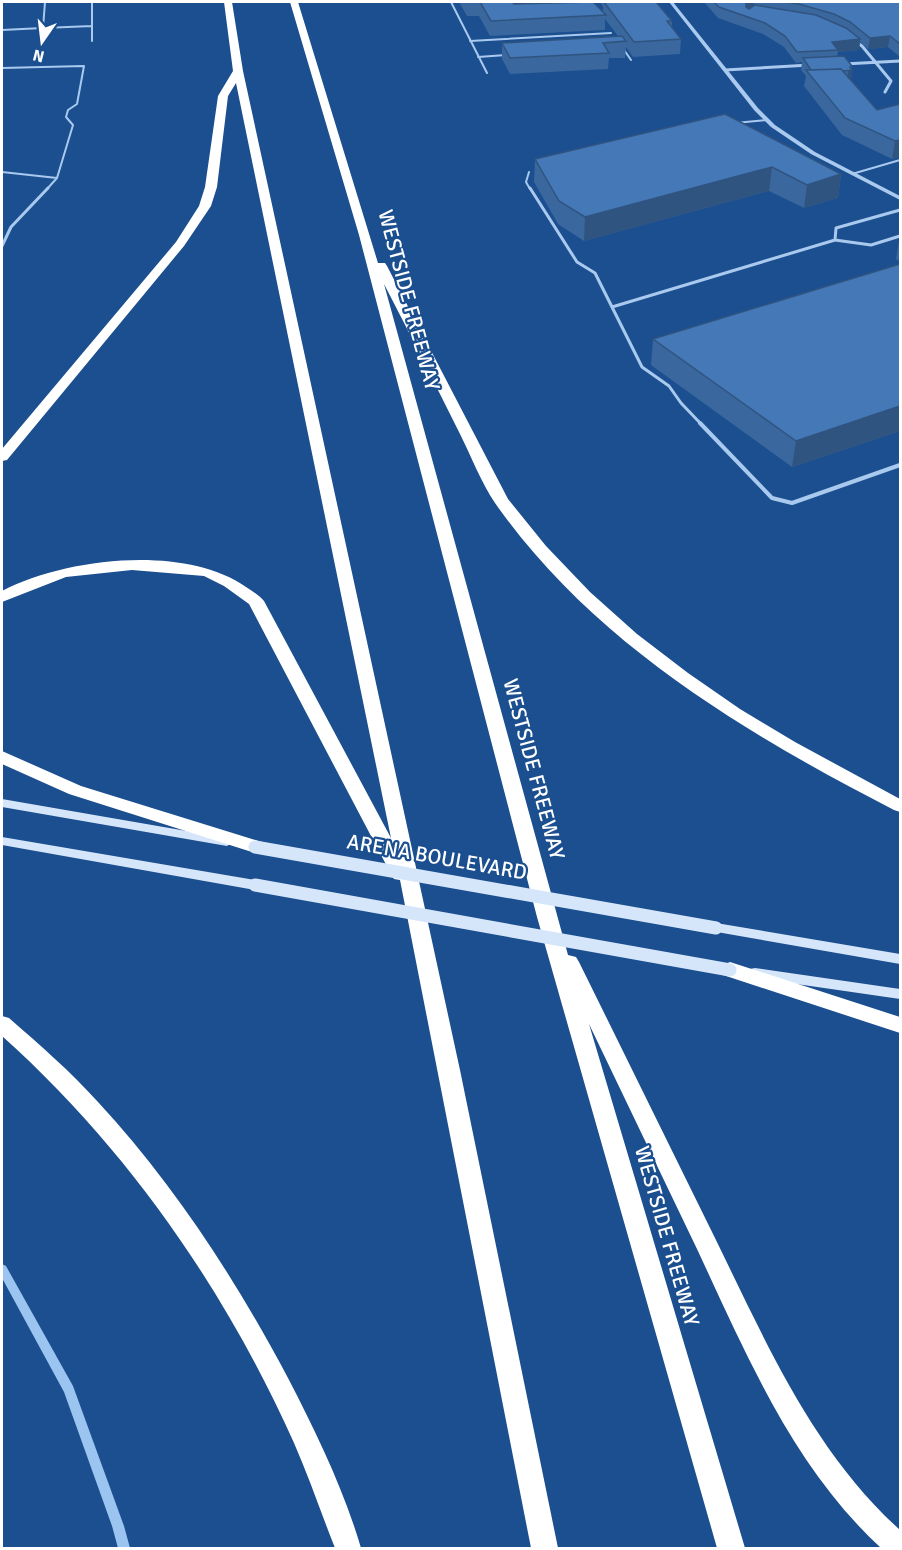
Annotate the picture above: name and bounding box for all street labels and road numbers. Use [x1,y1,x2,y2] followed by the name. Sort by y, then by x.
[372,207,446,394] street label: WESTSIDE FREEWAY
[497,676,571,863] street label: WESTSIDE FREEWAY
[345,828,529,886] street label: ARENA BOULEVARD
[629,1143,705,1329] street label: WESTSIDE FREEWAY

